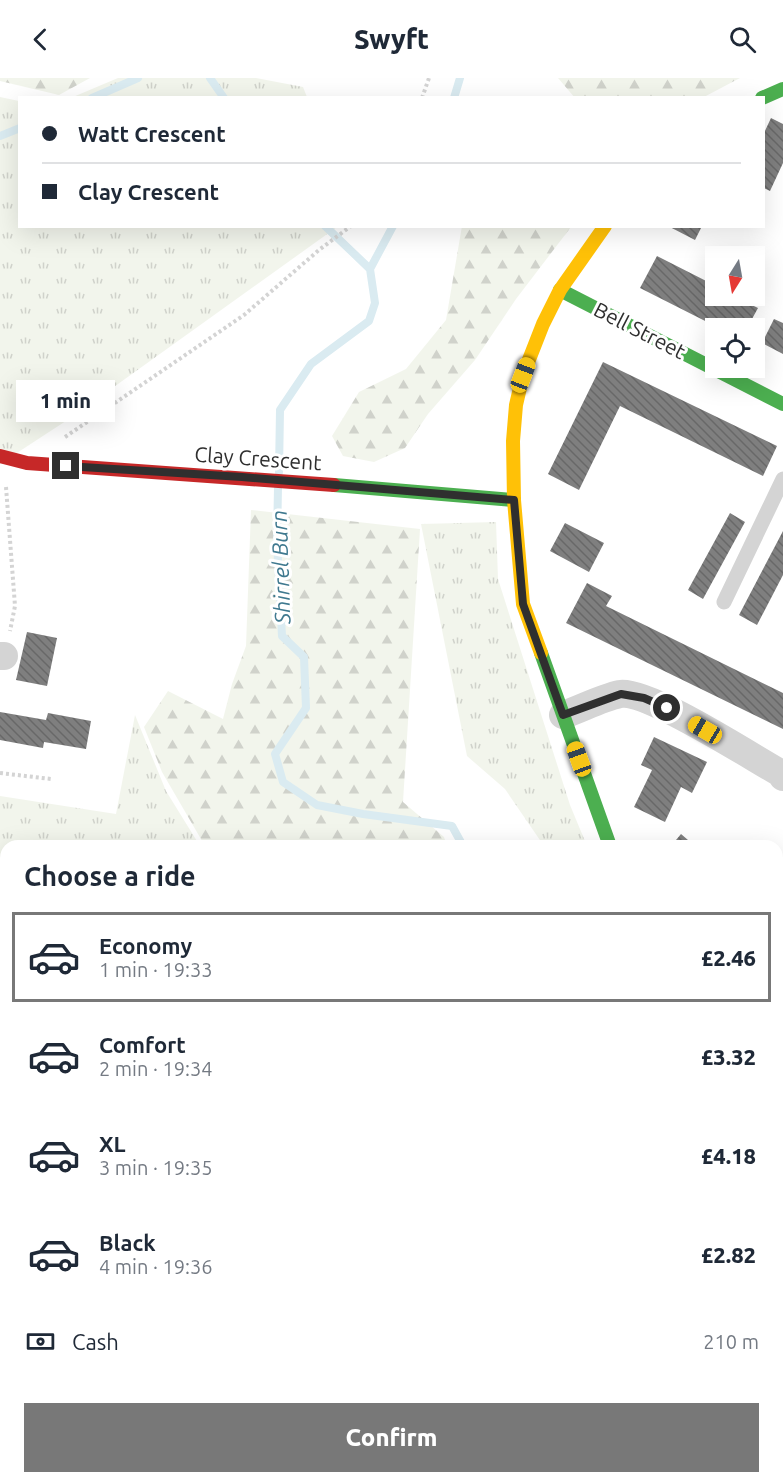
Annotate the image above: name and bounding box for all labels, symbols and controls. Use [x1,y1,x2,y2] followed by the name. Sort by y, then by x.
[24,23,57,56] icon: back
[726,23,759,56] icon: search
[354,24,429,54] text: Swyft
[78,121,226,146] text: Watt Crescent
[78,179,219,204] text: Clay Crescent
[705,246,765,306] north arrow
[705,246,765,378] map controls
[590,297,690,363] street label: Bell Street
[705,318,765,378] button: locate
[508,355,538,395] car
[16,379,116,421] callout: 1 min
[40,389,91,412] text: 1 min
[194,442,322,474] street label: Clay Crescent
[52,452,79,479] route end
[266,509,295,626] water label: Shirrel Burn
[653,694,680,721] route start
[685,713,725,747] car
[564,739,594,779] car
[24,861,196,891] text: Choose a ride
[27,930,81,984] icon: car
[99,933,192,958] text: Economy
[701,945,756,970] text: £2.46
[99,958,213,981] text: 1 min · 19:33
[27,1029,81,1083] icon: car
[99,1032,186,1057] text: Comfort
[701,1044,756,1069] text: £3.32
[99,1057,213,1080] text: 2 min · 19:34
[27,1128,81,1182] icon: car
[99,1131,126,1156] text: XL
[701,1143,756,1168] text: £4.18
[99,1156,213,1179] text: 3 min · 19:35
[27,1227,81,1281] icon: car
[99,1230,156,1255] text: Black
[701,1242,756,1267] text: £2.82
[99,1255,213,1278] text: 4 min · 19:36
[24,1325,57,1358] icon: cash
[72,1329,119,1354] text: Cash
[703,1330,759,1353] text: 210 m
[24,1403,759,1472] button: Confirm

